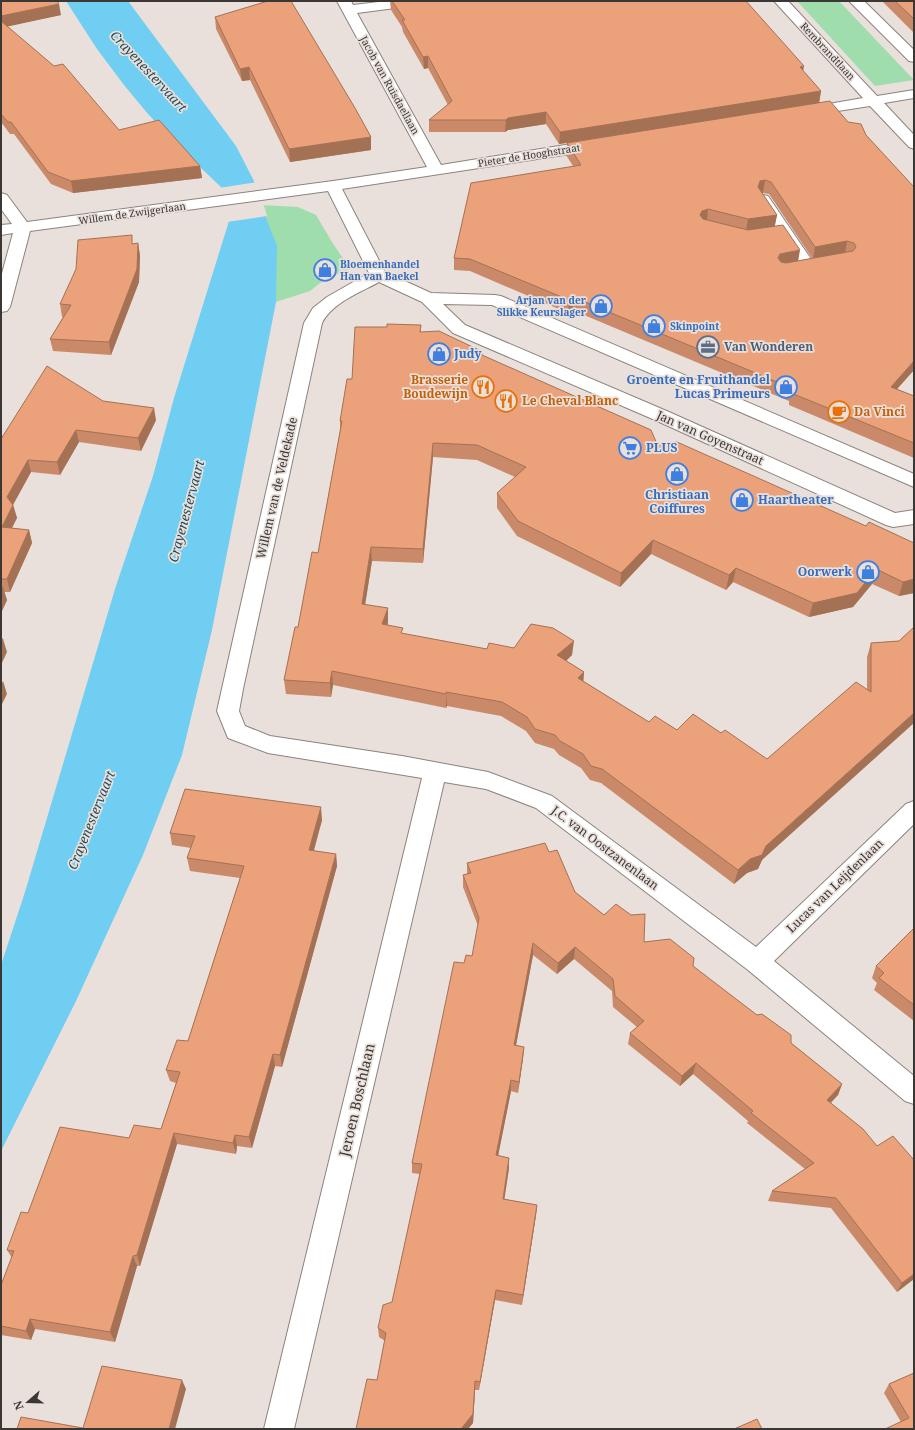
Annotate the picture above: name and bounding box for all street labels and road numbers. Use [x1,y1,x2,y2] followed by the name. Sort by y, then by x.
[797,19,859,83] street label: Rembrandtlaan
[357,32,423,137] street label: Jacob van Ruisdaellaan
[477,140,582,170] street label: Pieter de Hooghstraat
[77,198,187,227] street label: Willem de Zwijgerlaan
[653,406,766,469] street label: Jan van Goyenstraat
[252,415,301,560] street label: Willem van de Veldekade
[547,801,663,894] street label: J.C. van Oostzanenlaan
[782,835,887,936] street label: Lucas van Leijdenlaan
[334,1041,379,1159] street label: Jeroen Boschlaan

